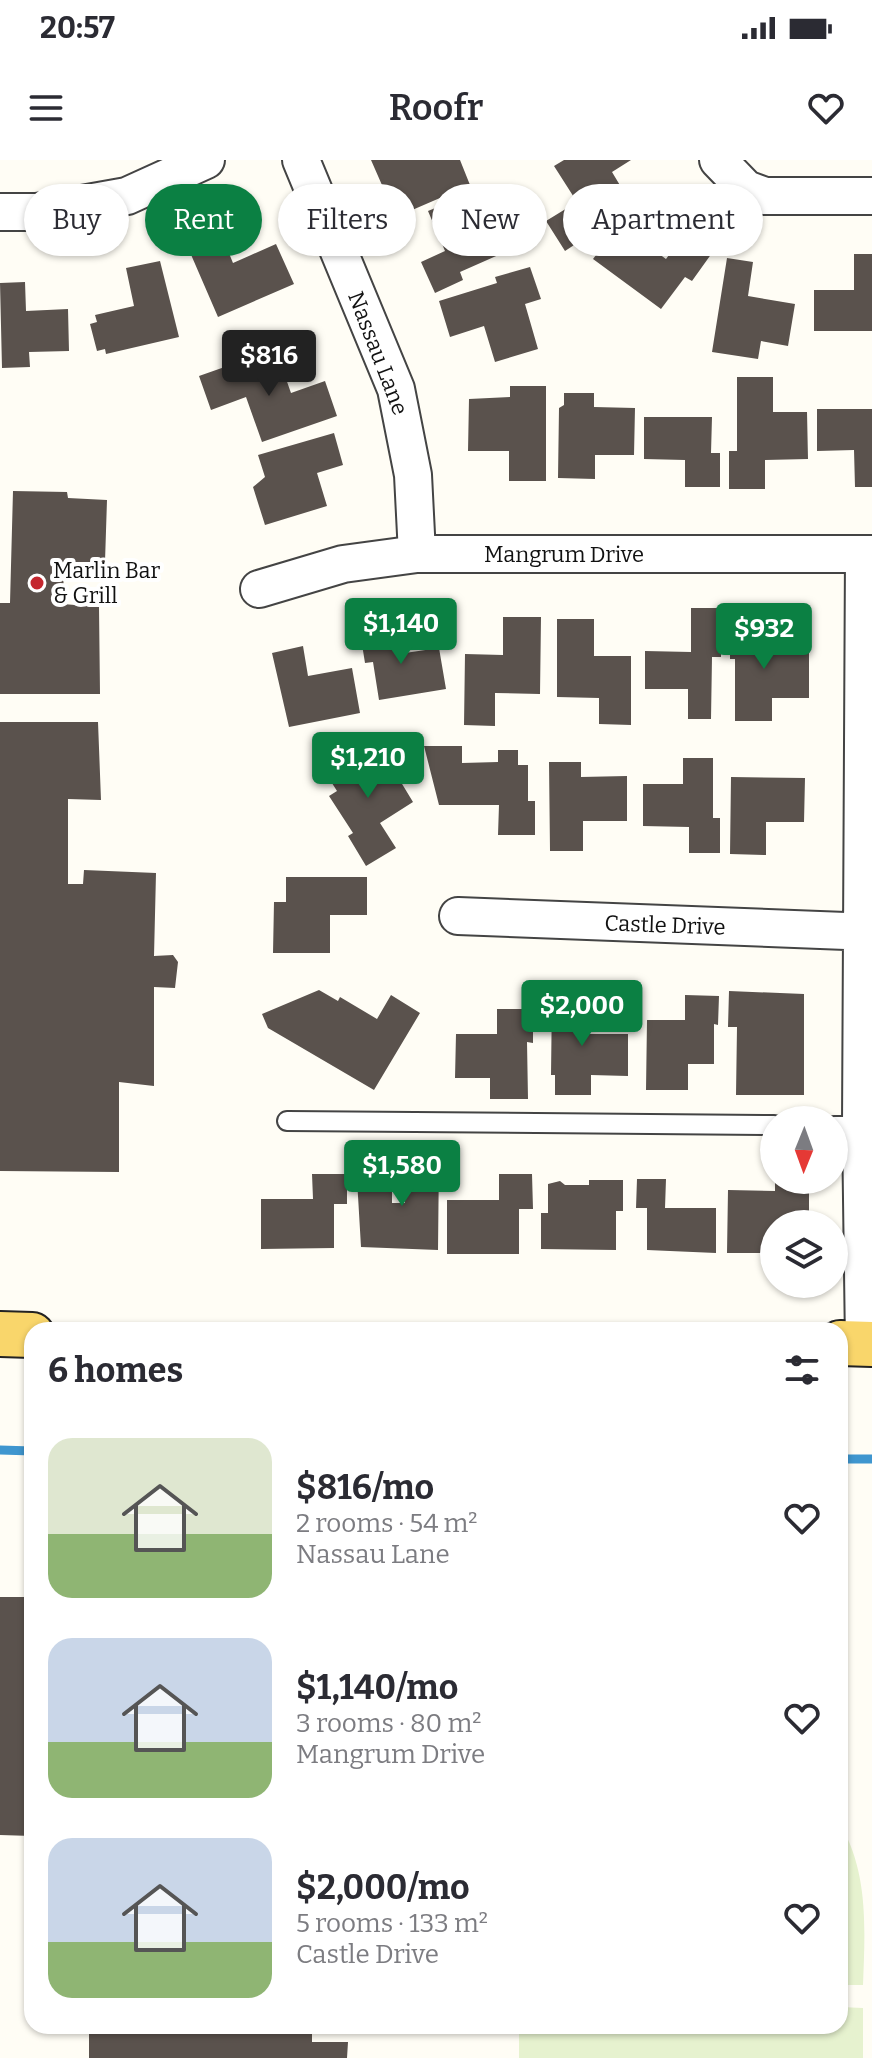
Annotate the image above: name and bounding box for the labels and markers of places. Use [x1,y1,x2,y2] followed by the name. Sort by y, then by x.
[222,330,316,398] pin: $816
[53,557,161,609] place label: Marlin Bar & Grill
[28,574,46,592] marker: Marlin Bar & Grill
[336,598,466,666] pin: $1,140
[717,603,811,671] pin: $932
[303,732,433,800] pin: $1,210
[517,980,647,1048] pin: $2,000
[337,1140,467,1208] pin: $1,580

